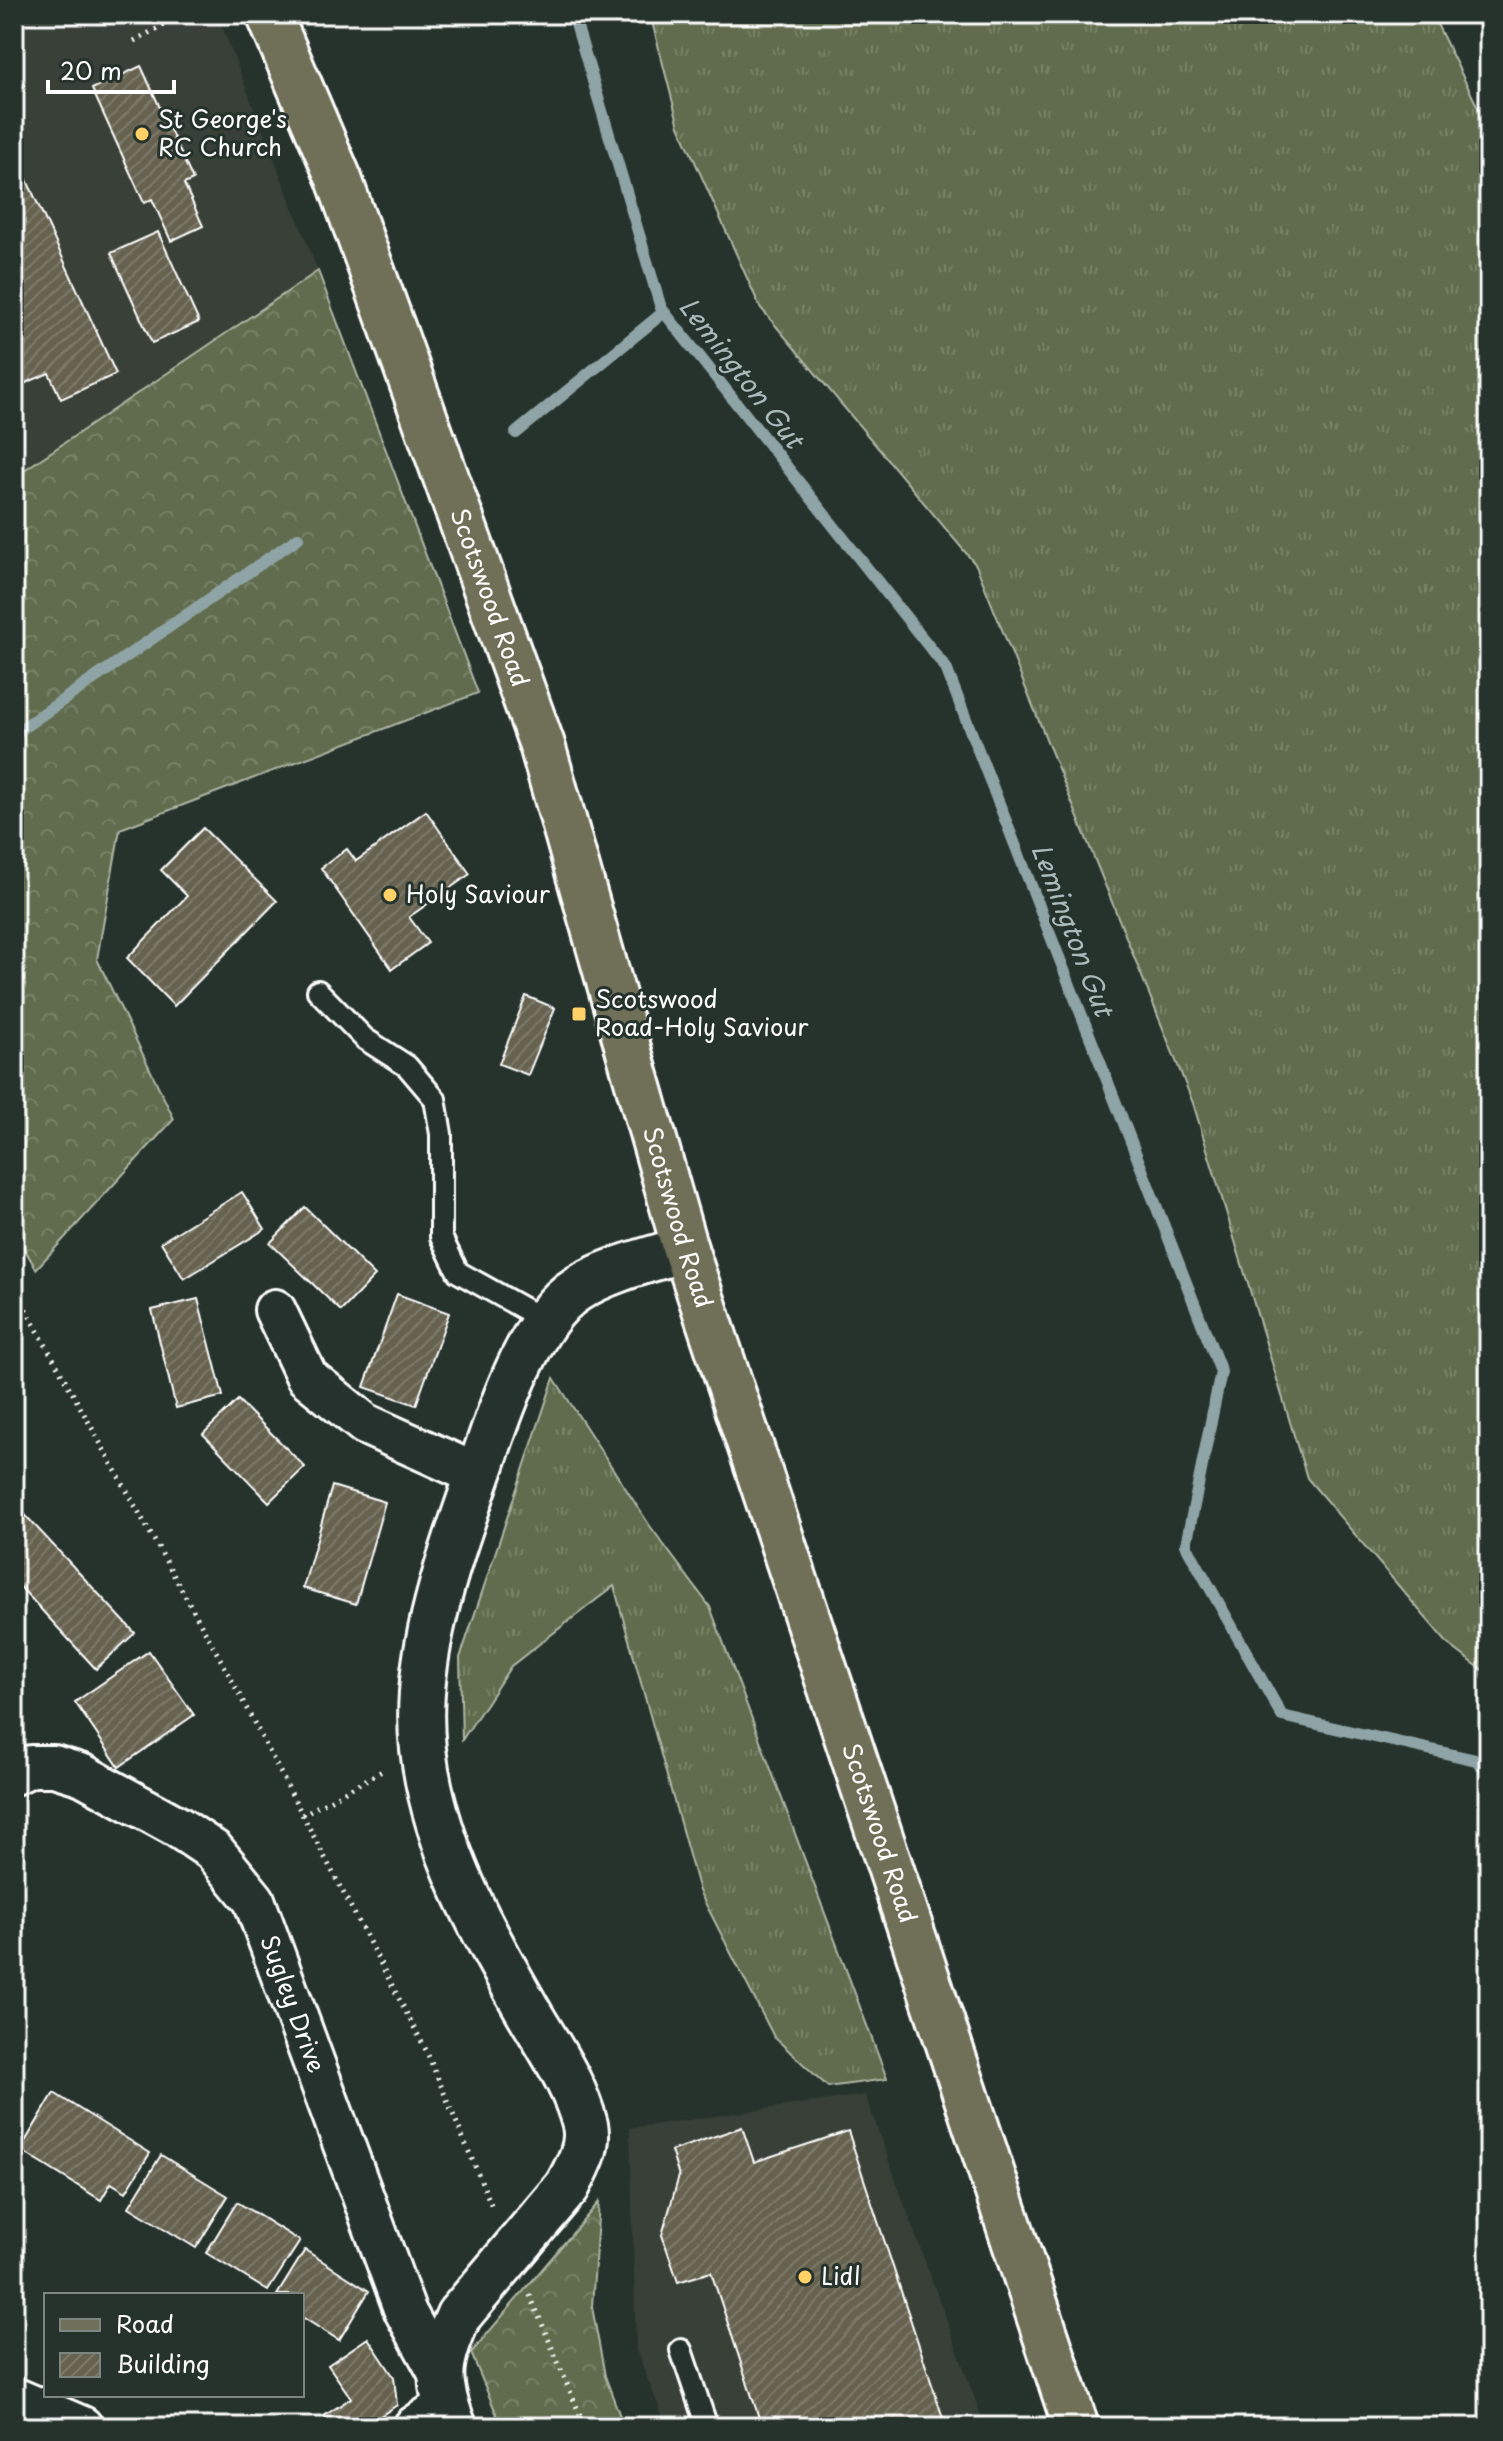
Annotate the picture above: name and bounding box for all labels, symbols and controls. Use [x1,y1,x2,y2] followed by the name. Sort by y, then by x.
[48,44,174,94] scale bar
[60,52,122,88] text: 20 m
[158,100,287,164] place label: St George's RC Church
[133,125,151,143] marker: St George's RC Church
[671,288,816,459] water label: Lemington Gut
[442,502,540,692] street label: Scotswood Road
[1023,837,1125,1025] water label: Lemington Gut
[406,875,551,911] place label: Holy Saviour
[381,886,399,904] marker: Holy Saviour
[595,980,809,1044] place label: Scotswood Road-Holy Saviour
[570,1005,588,1023] marker: Scotswood Road-Holy Saviour
[635,1122,723,1312] street label: Scotswood Road
[834,1738,928,1927] street label: Scotswood Road
[252,1930,336,2077] street label: Sugley Drive
[821,2257,861,2293] place label: Lidl
[796,2268,814,2286] marker: Lidl
[44,2293,304,2397] legend
[116,2305,174,2341] text: Road
[116,2345,210,2381] text: Building

